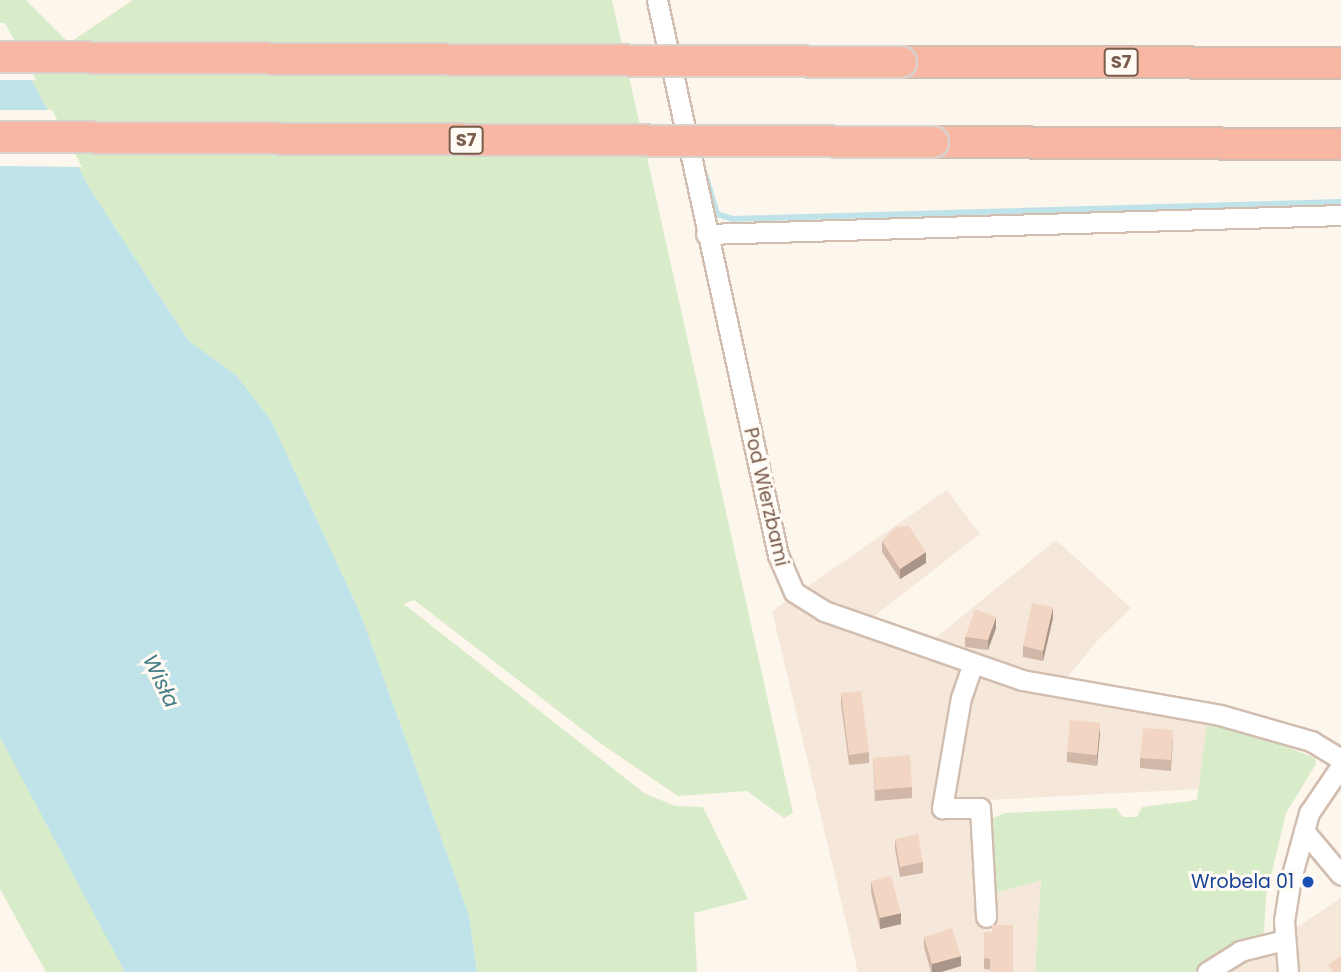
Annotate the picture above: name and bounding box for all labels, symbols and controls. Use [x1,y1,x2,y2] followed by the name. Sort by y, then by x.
[1104,48,1138,76] road number: S7
[448,125,484,154] road number: S7
[739,425,793,569] street label: Pod Wierzbami
[137,650,185,712] water label: Wisła
[1191,871,1294,893] place label: Wrobela 01
[1300,874,1316,890] marker: Wrobela 01

